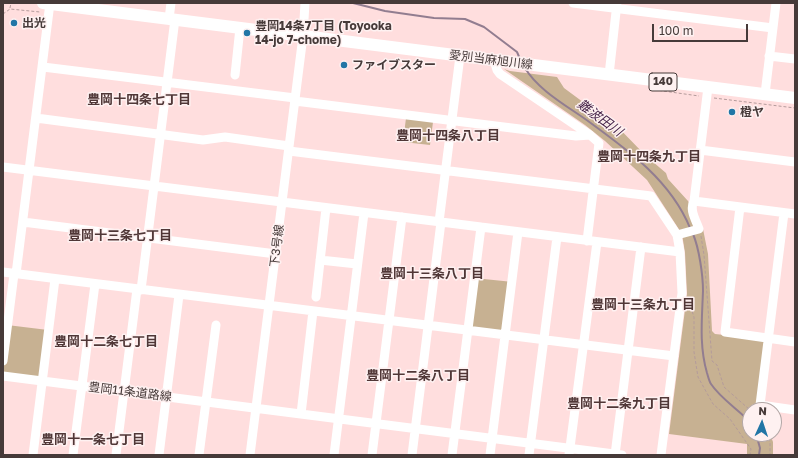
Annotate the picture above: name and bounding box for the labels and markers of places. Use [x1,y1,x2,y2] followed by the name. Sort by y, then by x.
[22,16,46,30] place label: 出光
[9,18,19,28] marker: 出光
[255,19,392,47] place label: 豊岡14条7丁目 (Toyooka 14-jo 7-chome)
[242,28,252,38] marker: 豊岡14条7丁目 (Toyooka 14-jo 7-chome)
[352,58,436,72] place label: ファイブスター
[339,60,349,70] marker: ファイブスター
[740,105,764,119] place label: 橙ヤ
[727,107,737,117] marker: 橙ヤ

